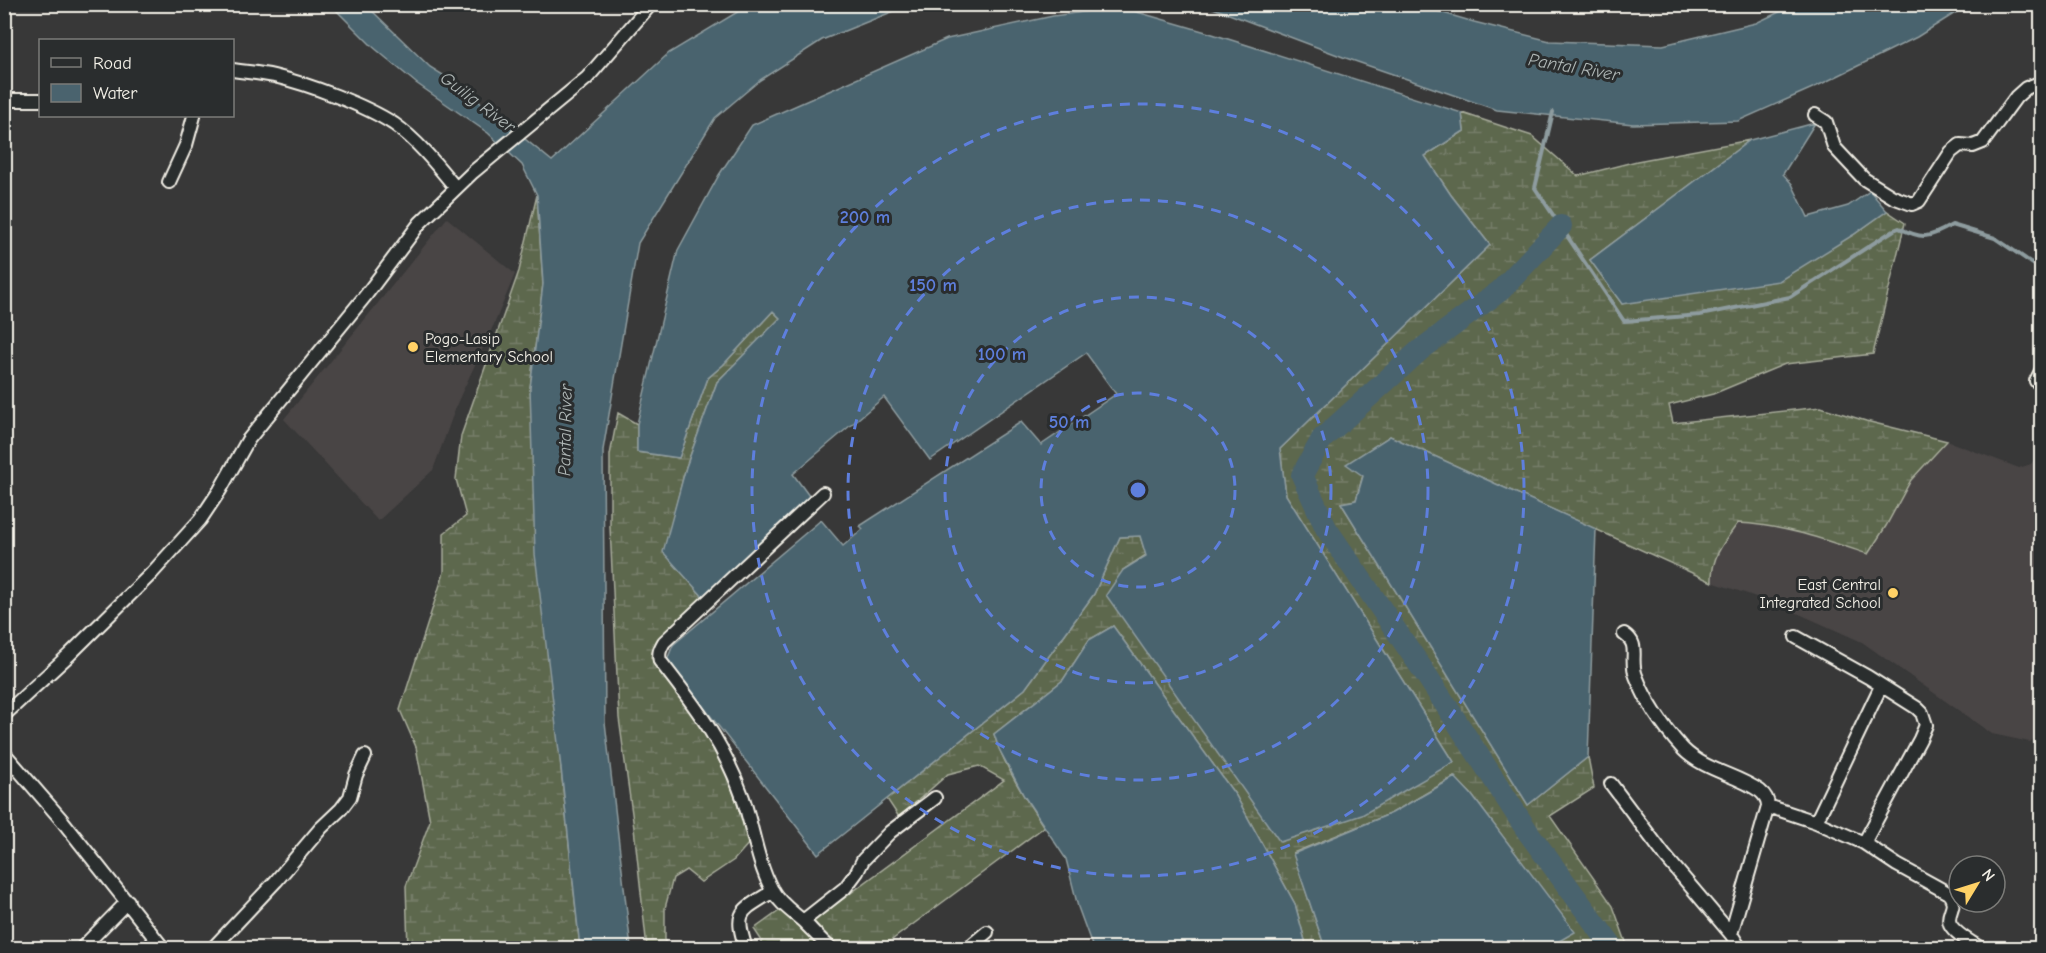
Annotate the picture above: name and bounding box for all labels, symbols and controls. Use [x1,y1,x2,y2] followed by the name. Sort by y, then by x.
[39,39,234,117] legend
[1527,49,1622,86] water label: Pantal River
[93,53,132,74] text: Road
[436,67,520,138] water label: Guilig River
[93,83,138,104] text: Water
[840,207,890,228] text: 200 m
[909,275,957,296] text: 150 m
[425,330,553,366] place label: Pogo-Lasip Elementary School
[406,340,420,354] marker: Pogo-Lasip Elementary School
[978,344,1026,365] text: 100 m
[554,383,577,476] water label: Pantal River
[1049,412,1089,433] text: 50 m
[1128,480,1148,500] centre of rings
[1759,576,1881,612] place label: East Central Integrated School
[1886,586,1900,600] marker: East Central Integrated School
[1947,854,2007,914] north arrow
[1978,866,1998,885] text: N

